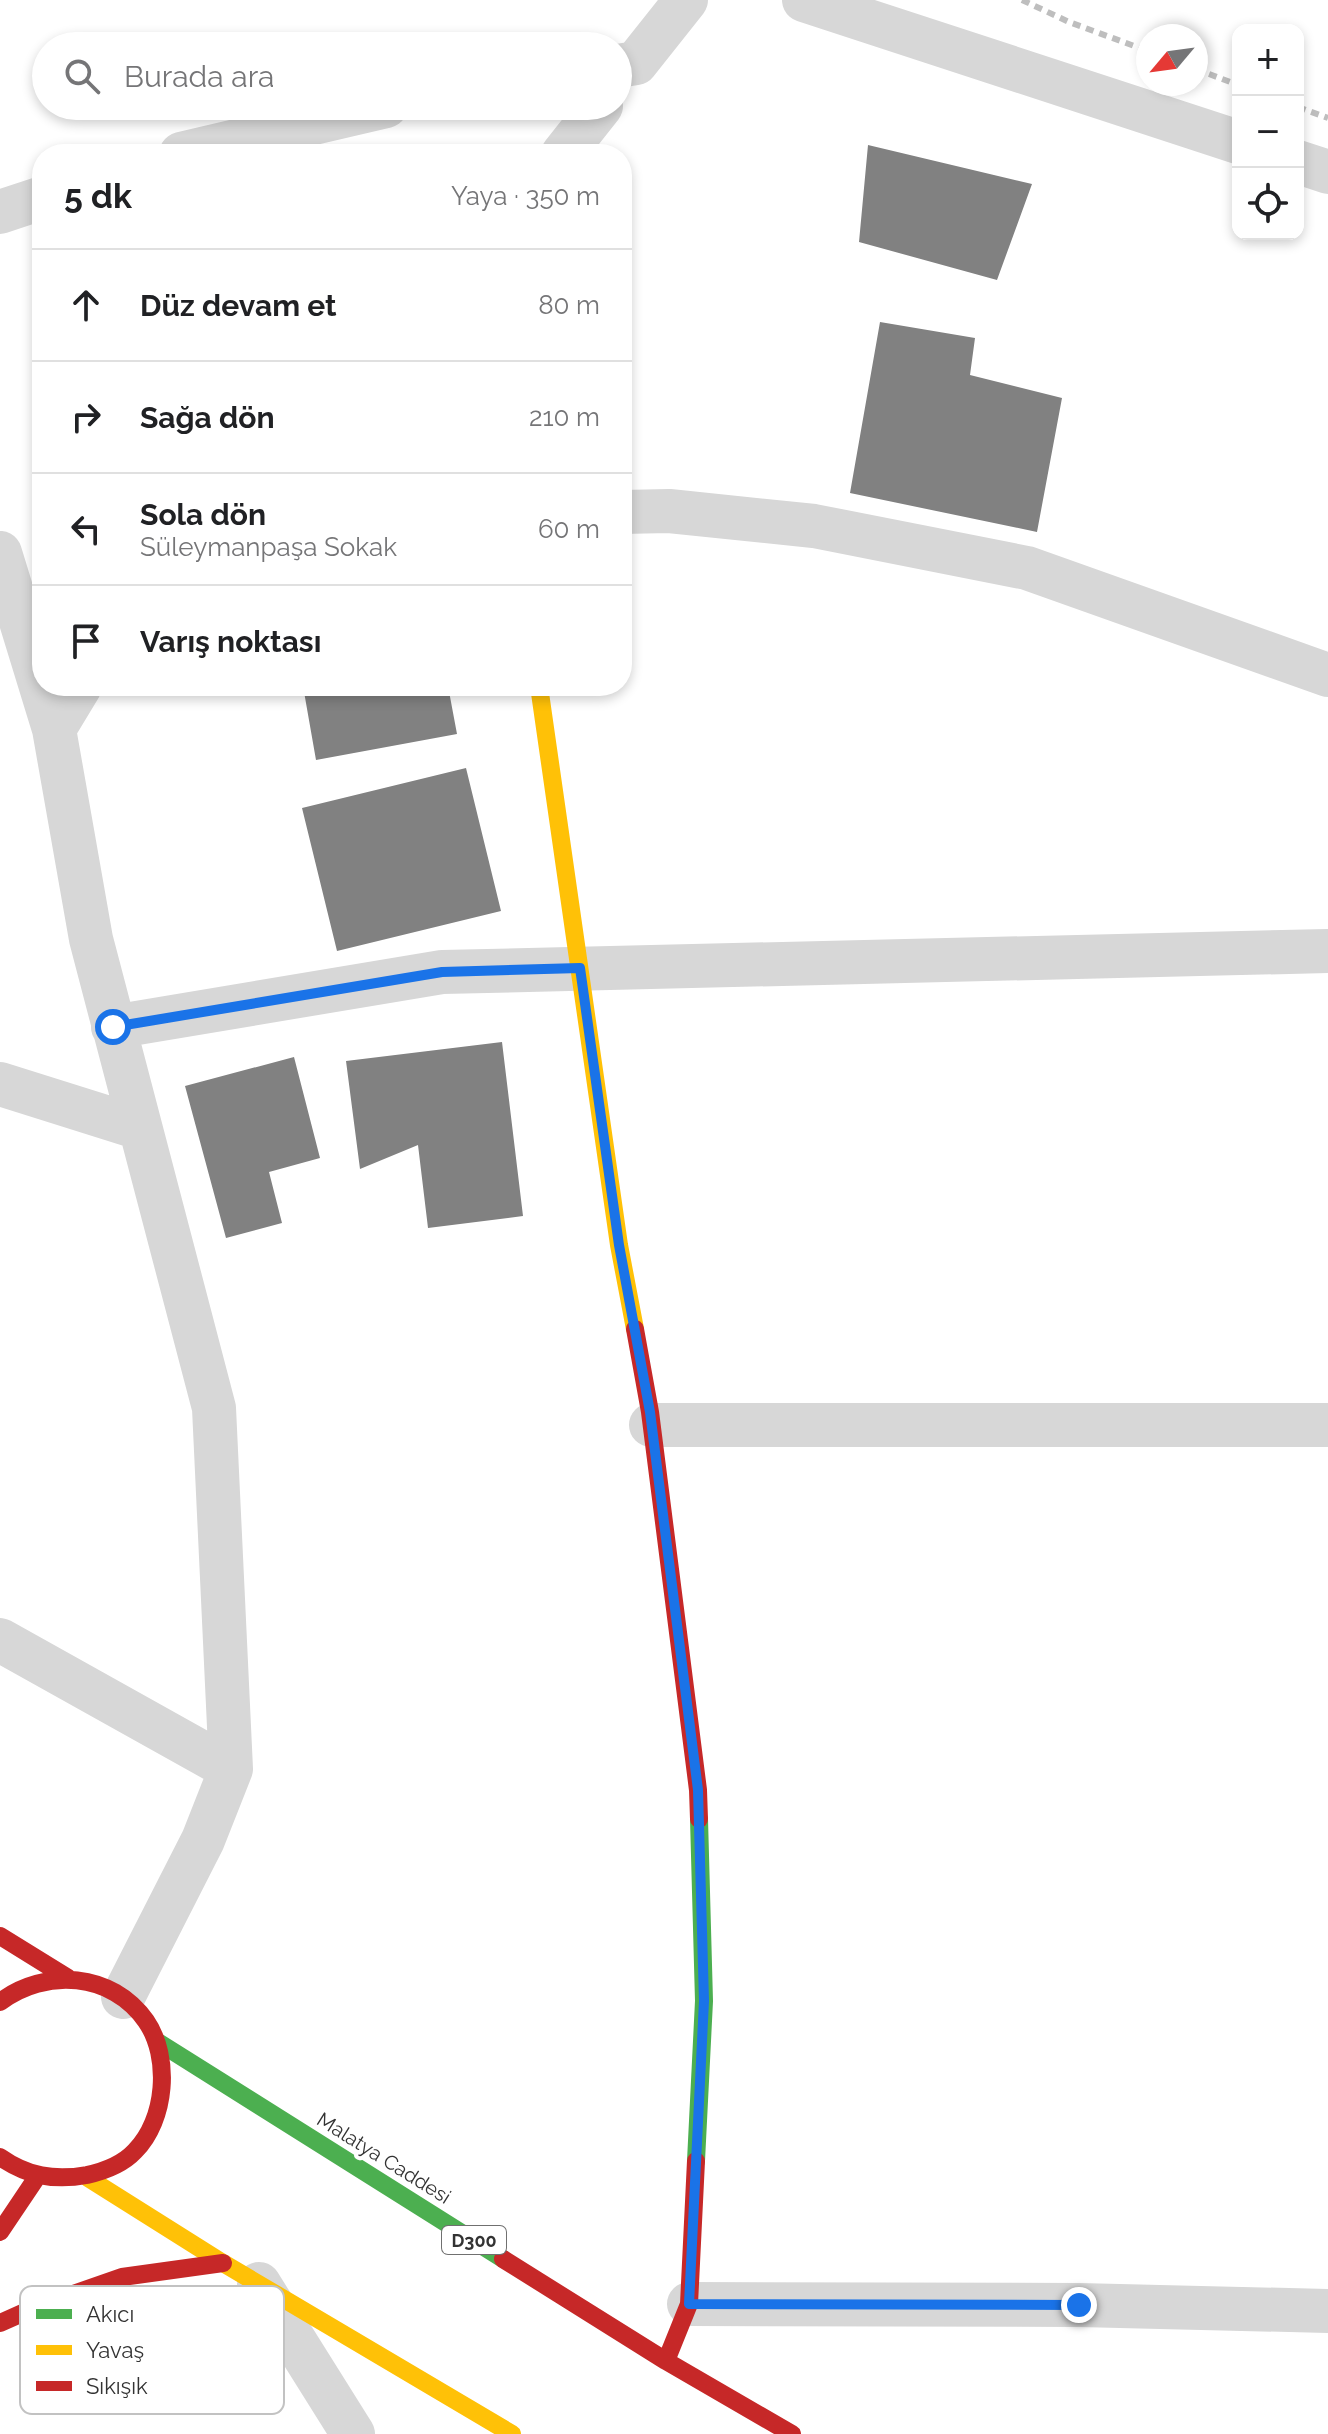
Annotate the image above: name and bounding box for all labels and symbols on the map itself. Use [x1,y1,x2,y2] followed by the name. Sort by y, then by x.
[1136,24,1208,96] north arrow
[95,1009,131,1045] route start
[313,2107,455,2209] street label: Malatya Caddesi
[442,2226,506,2254] road number: D300
[20,2286,284,2414] legend
[1061,2287,1097,2323] route end
[86,2301,134,2327] text: Akıcı
[86,2337,144,2363] text: Yavaş
[86,2373,148,2399] text: Sıkışık

